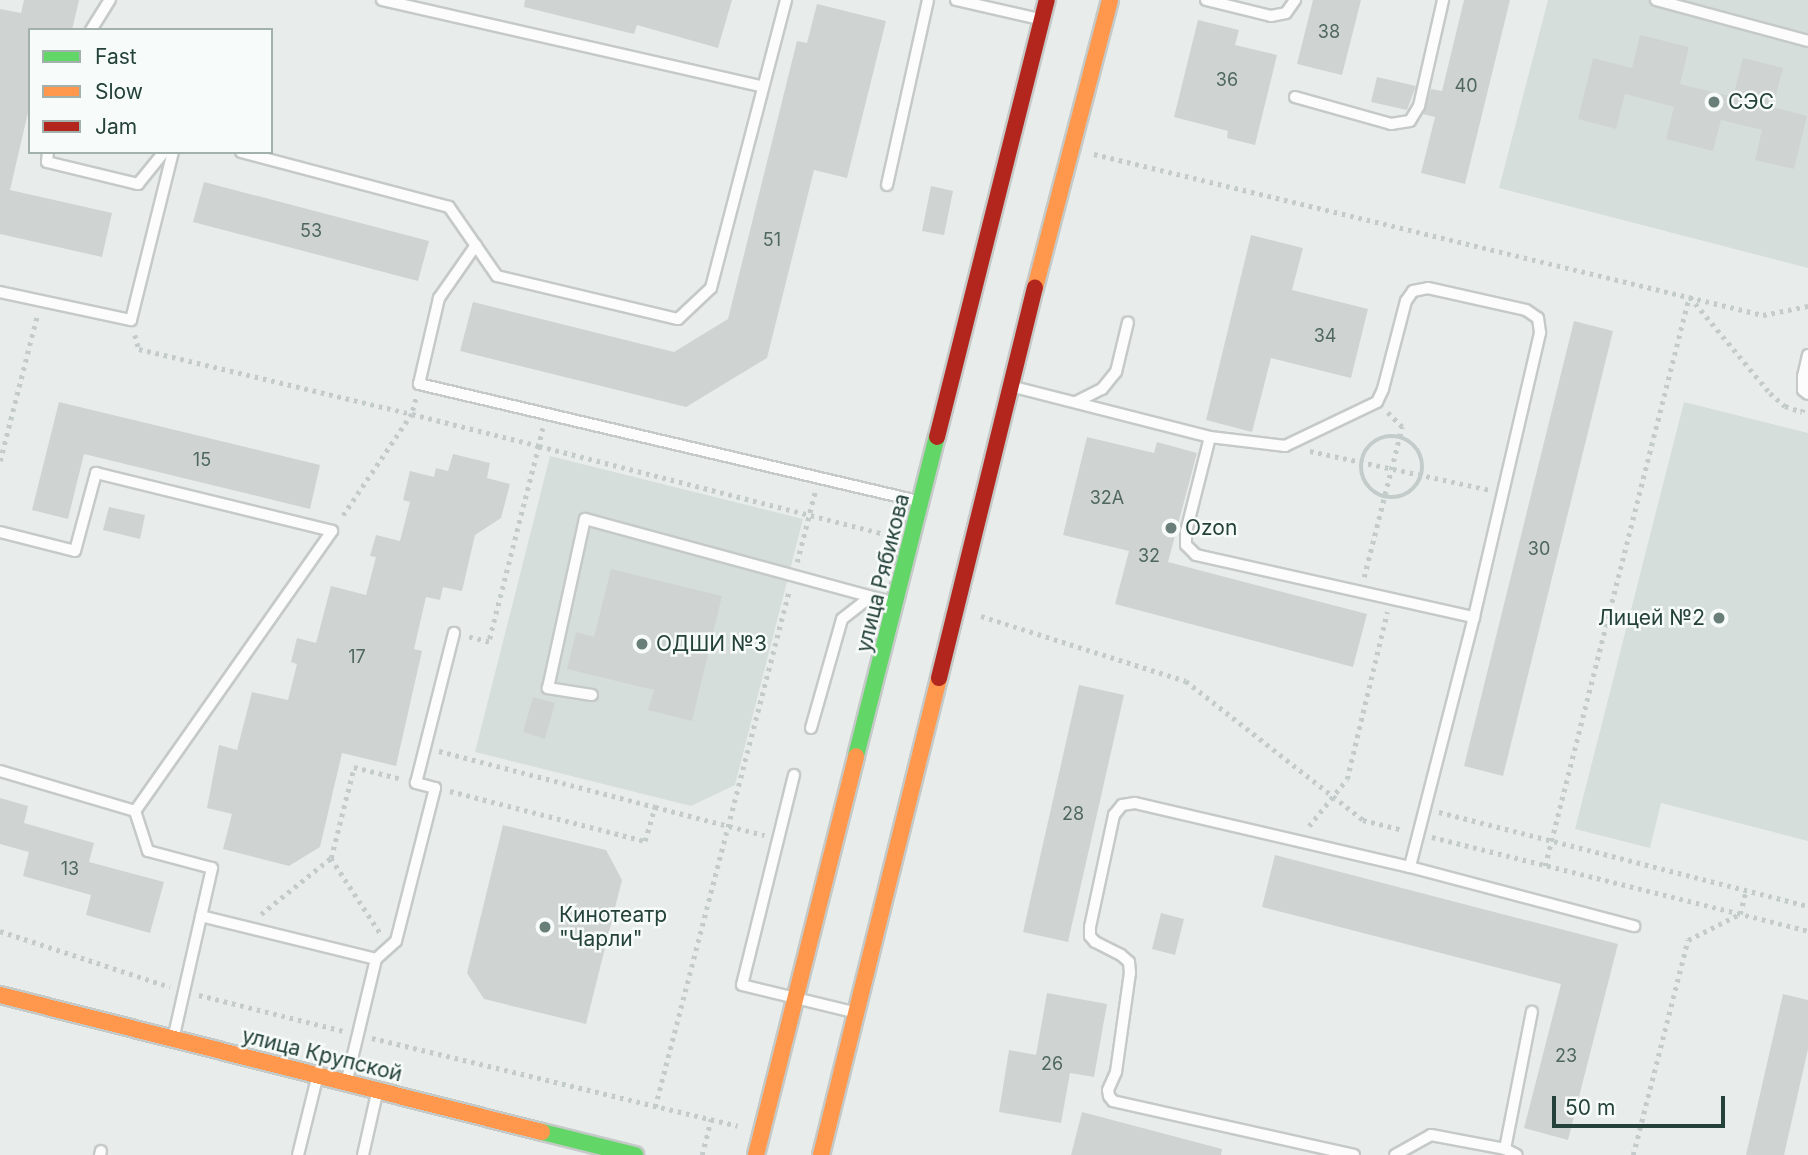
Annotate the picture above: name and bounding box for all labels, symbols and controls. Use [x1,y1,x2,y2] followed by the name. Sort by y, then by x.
[1318,21,1340,43] house number: 38
[28,28,273,154] legend
[95,44,137,69] text: Fast
[1216,69,1238,91] house number: 36
[1455,75,1477,97] house number: 40
[95,79,143,104] text: Slow
[1728,89,1774,115] place label: СЭС
[1706,94,1722,110] marker: СЭС
[95,114,137,139] text: Jam
[300,220,322,242] house number: 53
[763,229,781,251] house number: 51
[1314,325,1336,347] house number: 34
[193,449,211,471] house number: 15
[1090,487,1124,509] house number: 32А
[851,491,915,655] street label: улица Рябикова
[1185,515,1237,541] place label: Ozon
[1163,520,1179,536] marker: Ozon
[1528,538,1550,560] house number: 30
[1138,545,1160,567] house number: 32
[1598,605,1705,631] place label: Лицей №2
[1711,610,1727,626] marker: Лицей №2
[656,631,767,657] place label: ОДШИ №3
[634,636,650,652] marker: ОДШИ №3
[348,646,366,668] house number: 17
[1062,803,1084,825] house number: 28
[61,858,79,880] house number: 13
[559,902,667,952] place label: Кинотеатр "Чарли"
[537,919,553,935] marker: Кинотеатр "Чарли"
[239,1023,405,1087] street label: улица Крупской
[1555,1045,1577,1067] house number: 23
[1041,1053,1063,1075] house number: 26
[1556,1082,1729,1126] scale bar
[1565,1095,1615,1120] text: 50 m

